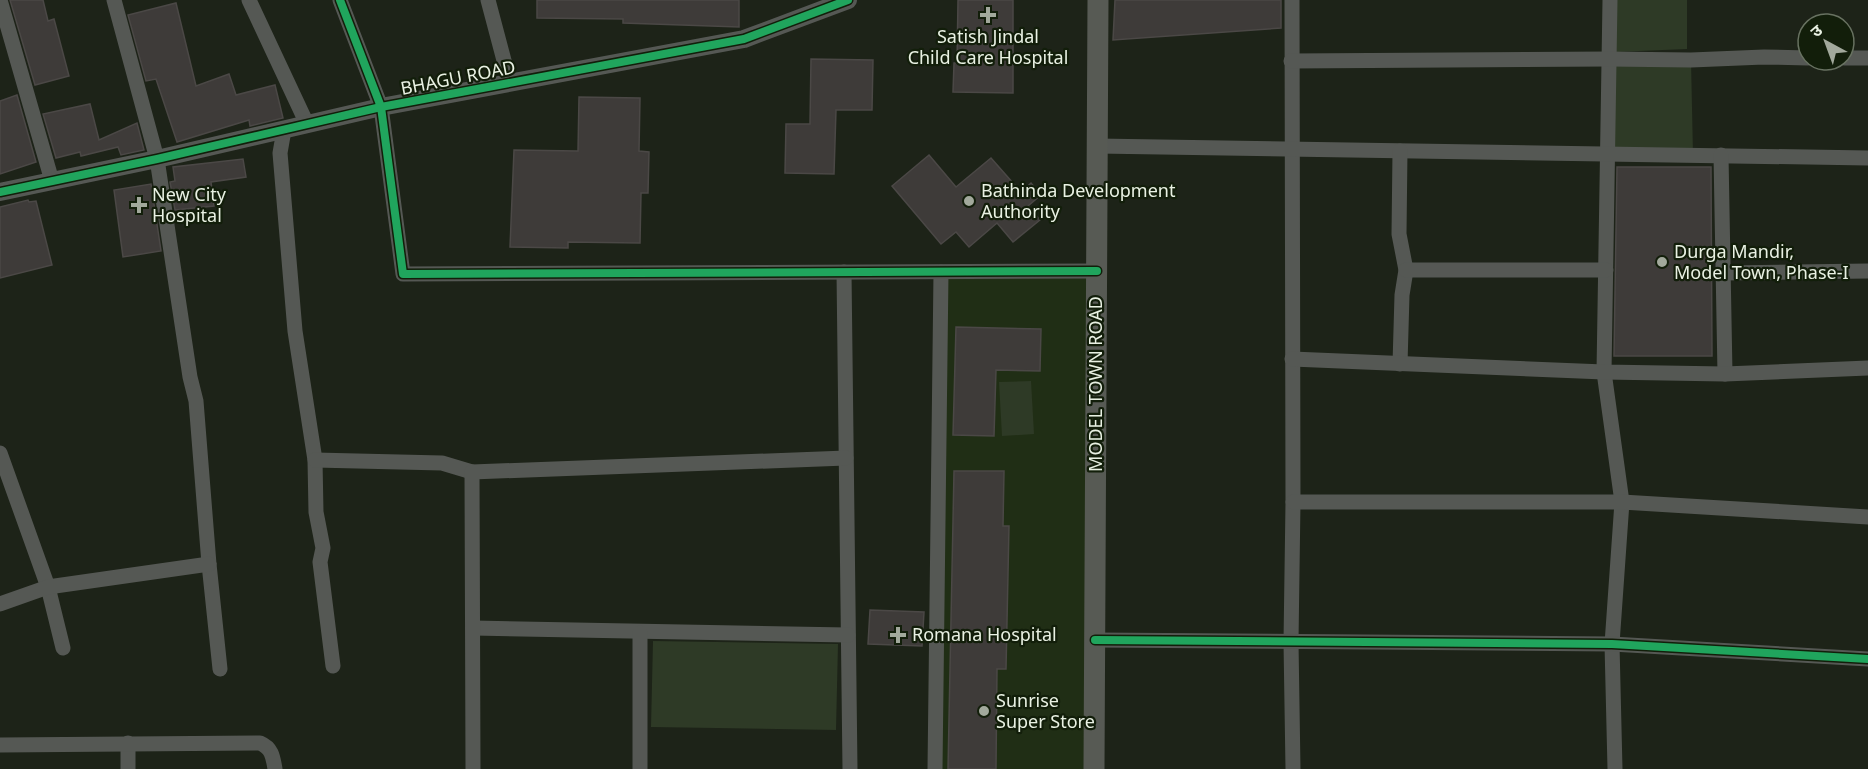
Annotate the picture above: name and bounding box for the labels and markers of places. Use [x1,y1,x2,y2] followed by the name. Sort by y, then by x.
[979,6,997,24] marker: Satish Jindal Child Care Hospital
[908,24,1068,69] place label: Satish Jindal Child Care Hospital
[981,178,1176,223] place label: Bathinda Development Authority
[152,182,227,227] place label: New City Hospital
[962,194,976,208] marker: Bathinda Development Authority
[130,196,148,214] marker: New City Hospital
[1674,239,1849,284] place label: Durga Mandir, Model Town, Phase-I
[1655,255,1669,269] marker: Durga Mandir, Model Town, Phase-I
[912,622,1057,646] place label: Romana Hospital
[889,626,907,644] marker: Romana Hospital
[996,688,1095,733] place label: Sunrise Super Store
[977,704,991,718] marker: Sunrise Super Store

